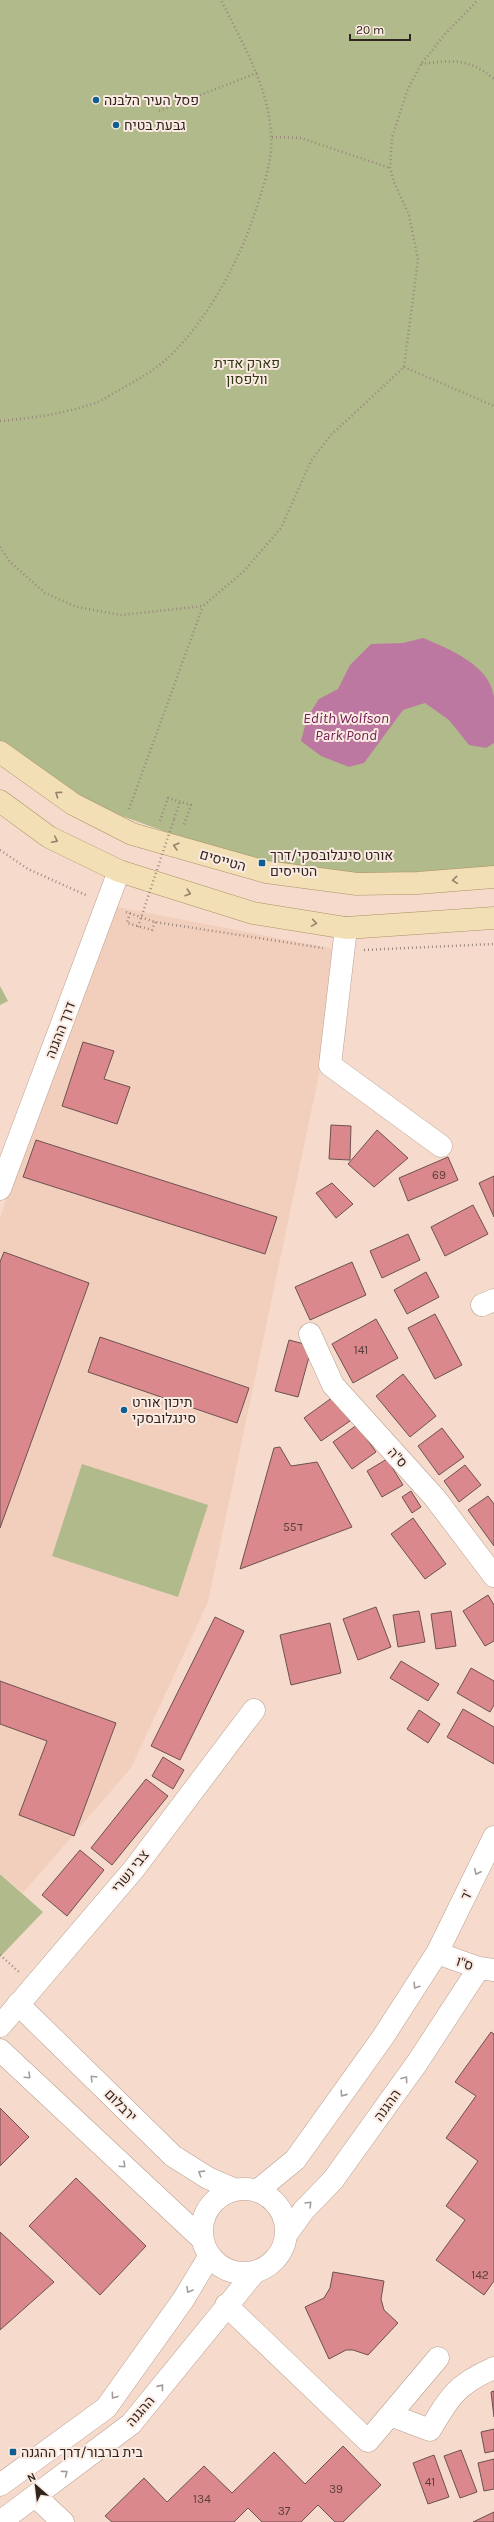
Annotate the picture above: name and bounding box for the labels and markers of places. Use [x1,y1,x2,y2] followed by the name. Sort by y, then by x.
[104,92,199,109] place label: פסל העיר הלבנה
[91,95,101,105] marker: פסל העיר הלבנה
[124,117,186,134] place label: גבעת בטיח
[111,120,121,130] marker: גבעת בטיח
[270,847,393,880] place label: אורט סינגלובסקי/דרך הטייסים
[257,858,267,868] marker: אורט סינגלובסקי/דרך הטייסים
[132,1394,196,1427] place label: תיכון אורט סינגלובסקי
[119,1405,129,1415] marker: תיכון אורט סינגלובסקי
[21,2444,144,2461] place label: בית ברבור/דרך ההגנה
[8,2447,18,2457] marker: בית ברבור/דרך ההגנה

